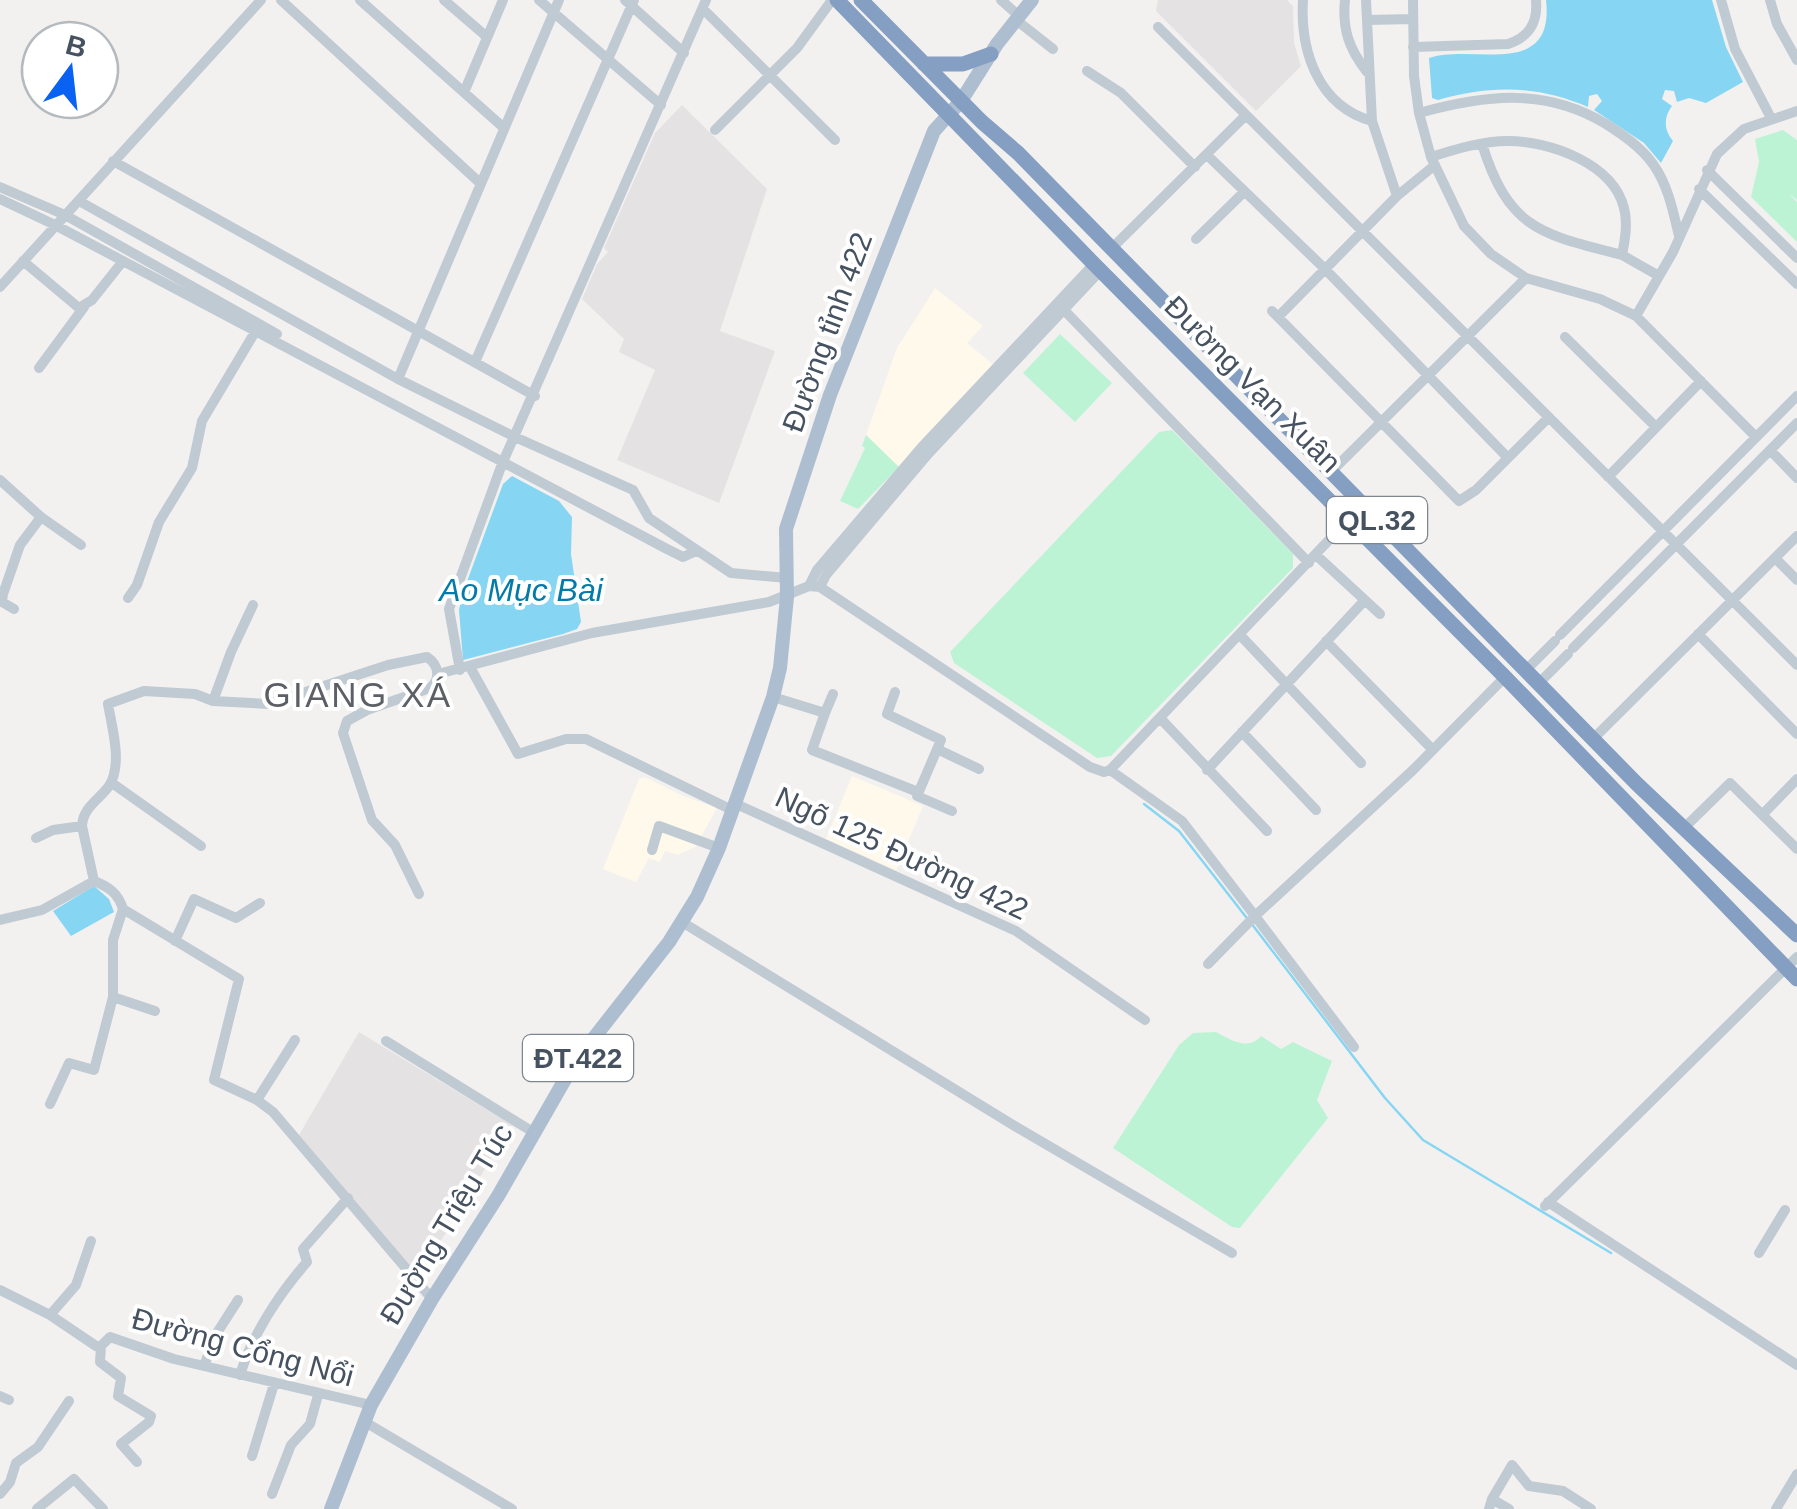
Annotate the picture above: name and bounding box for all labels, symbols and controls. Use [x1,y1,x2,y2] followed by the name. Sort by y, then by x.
[20,20,120,120] north arrow
[63,29,90,64] text: B
[776,228,878,436] street label: Đường tỉnh 422
[1158,289,1348,479] street label: Đường Vạn Xuân
[1327,497,1427,543] road number: QL.32
[437,572,604,608] water label: Ao Mục Bài
[263,675,453,714] district label: GIANG XÁ
[770,780,1034,926] street label: Ngõ 125 Đường 422
[523,1035,633,1081] road number: ĐT.422
[373,1118,519,1330] street label: Đường Triệu Túc
[129,1302,357,1392] street label: Đường Cổng Nổi

